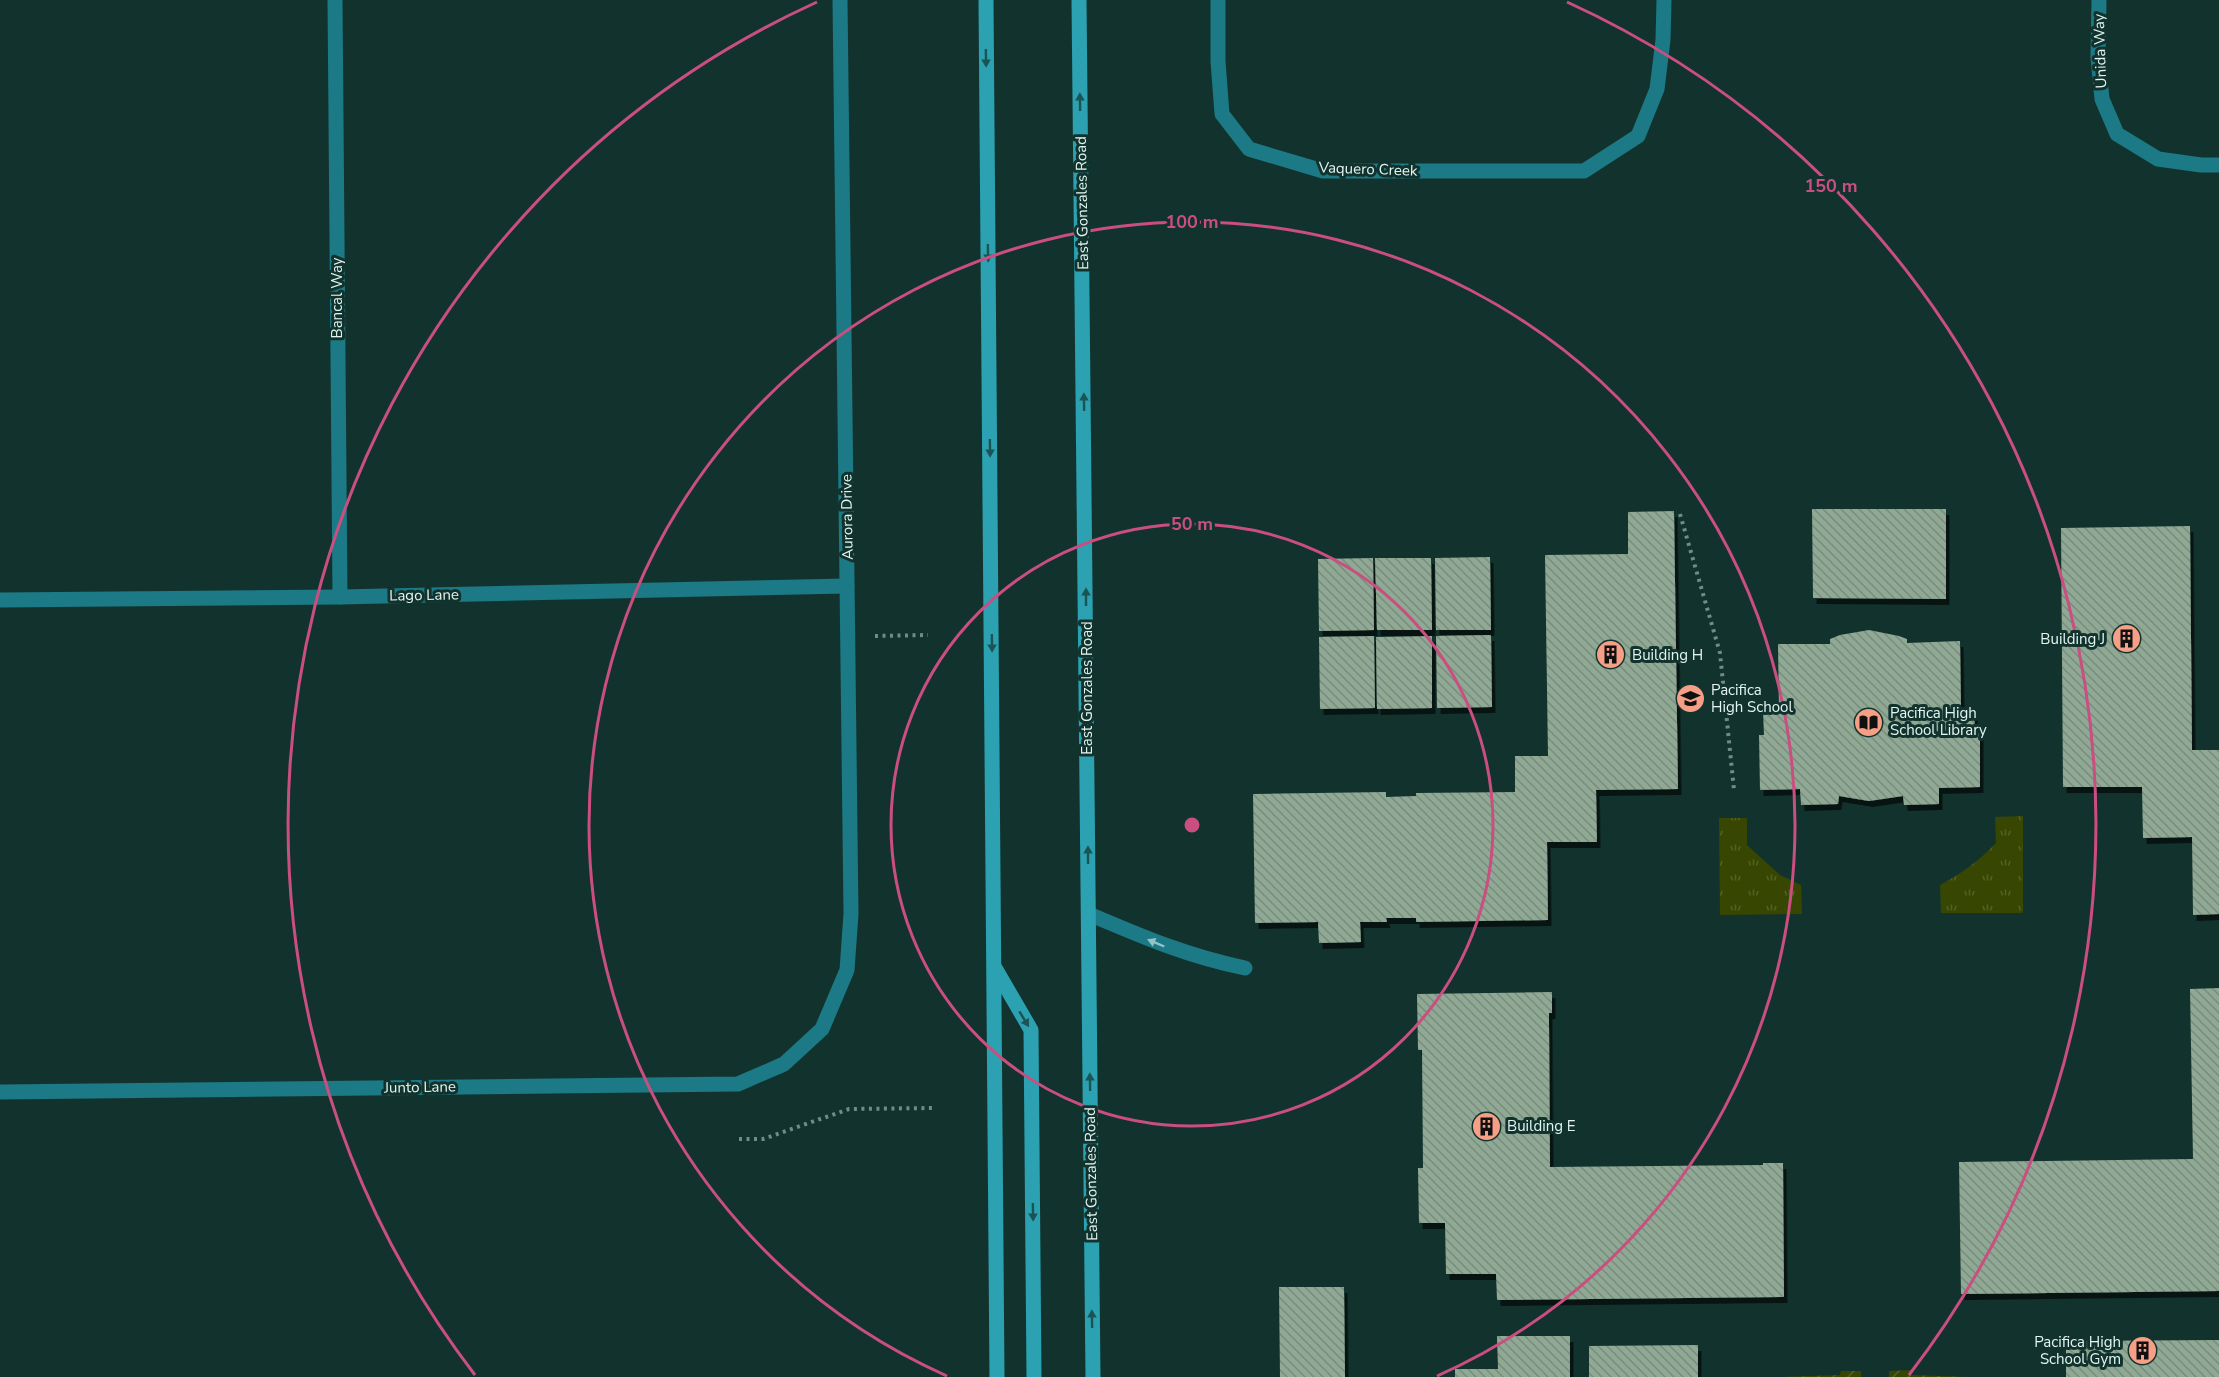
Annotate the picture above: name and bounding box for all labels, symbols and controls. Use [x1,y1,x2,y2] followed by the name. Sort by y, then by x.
[2089,13,2111,89] street label: Unida Way
[981,49,991,68] one-way arrow
[1075,93,1085,112] one-way arrow
[1071,136,1093,270] street label: East Gonzales Road
[1317,157,1418,181] street label: Vaquero Creek
[1804,174,1858,198] text: 150 m
[1165,210,1219,234] text: 100 m
[983,244,993,263] one-way arrow
[327,257,347,338] street label: Bancal Way
[1079,393,1089,412] one-way arrow
[985,439,995,458] one-way arrow
[836,474,858,560] street label: Aurora Drive
[1171,512,1213,536] text: 50 m
[389,584,459,606] street label: Lago Lane
[1081,588,1091,607] one-way arrow
[1077,621,1097,755] street label: East Gonzales Road
[2110,623,2142,655] building icon: Building J
[2040,629,2105,649] place label: Building J
[987,634,997,653] one-way arrow
[1595,639,1627,671] building icon: Building H
[1632,645,1703,665] place label: Building H
[1711,680,1793,717] place label: Pacifica High School
[1674,683,1706,715] school or university icon: Pacifica High School
[1890,703,1987,740] place label: Pacifica High School Library
[1853,706,1885,738] library icon: Pacifica High School Library
[1182,815,1202,835] centre of rings
[1083,846,1093,865] one-way arrow
[1147,938,1165,948] one-way arrow
[1019,1011,1030,1027] one-way arrow
[1085,1072,1095,1091] one-way arrow
[383,1076,456,1098] street label: Junto Lane
[1080,1107,1102,1241] street label: East Gonzales Road
[1470,1110,1502,1142] building icon: Building E
[1507,1116,1576,1136] place label: Building E
[1028,1202,1038,1221] one-way arrow
[1088,1309,1097,1328] one-way arrow
[2034,1332,2121,1369] place label: Pacifica High School Gym
[2126,1335,2158,1367] building icon: Pacifica High School Gym

